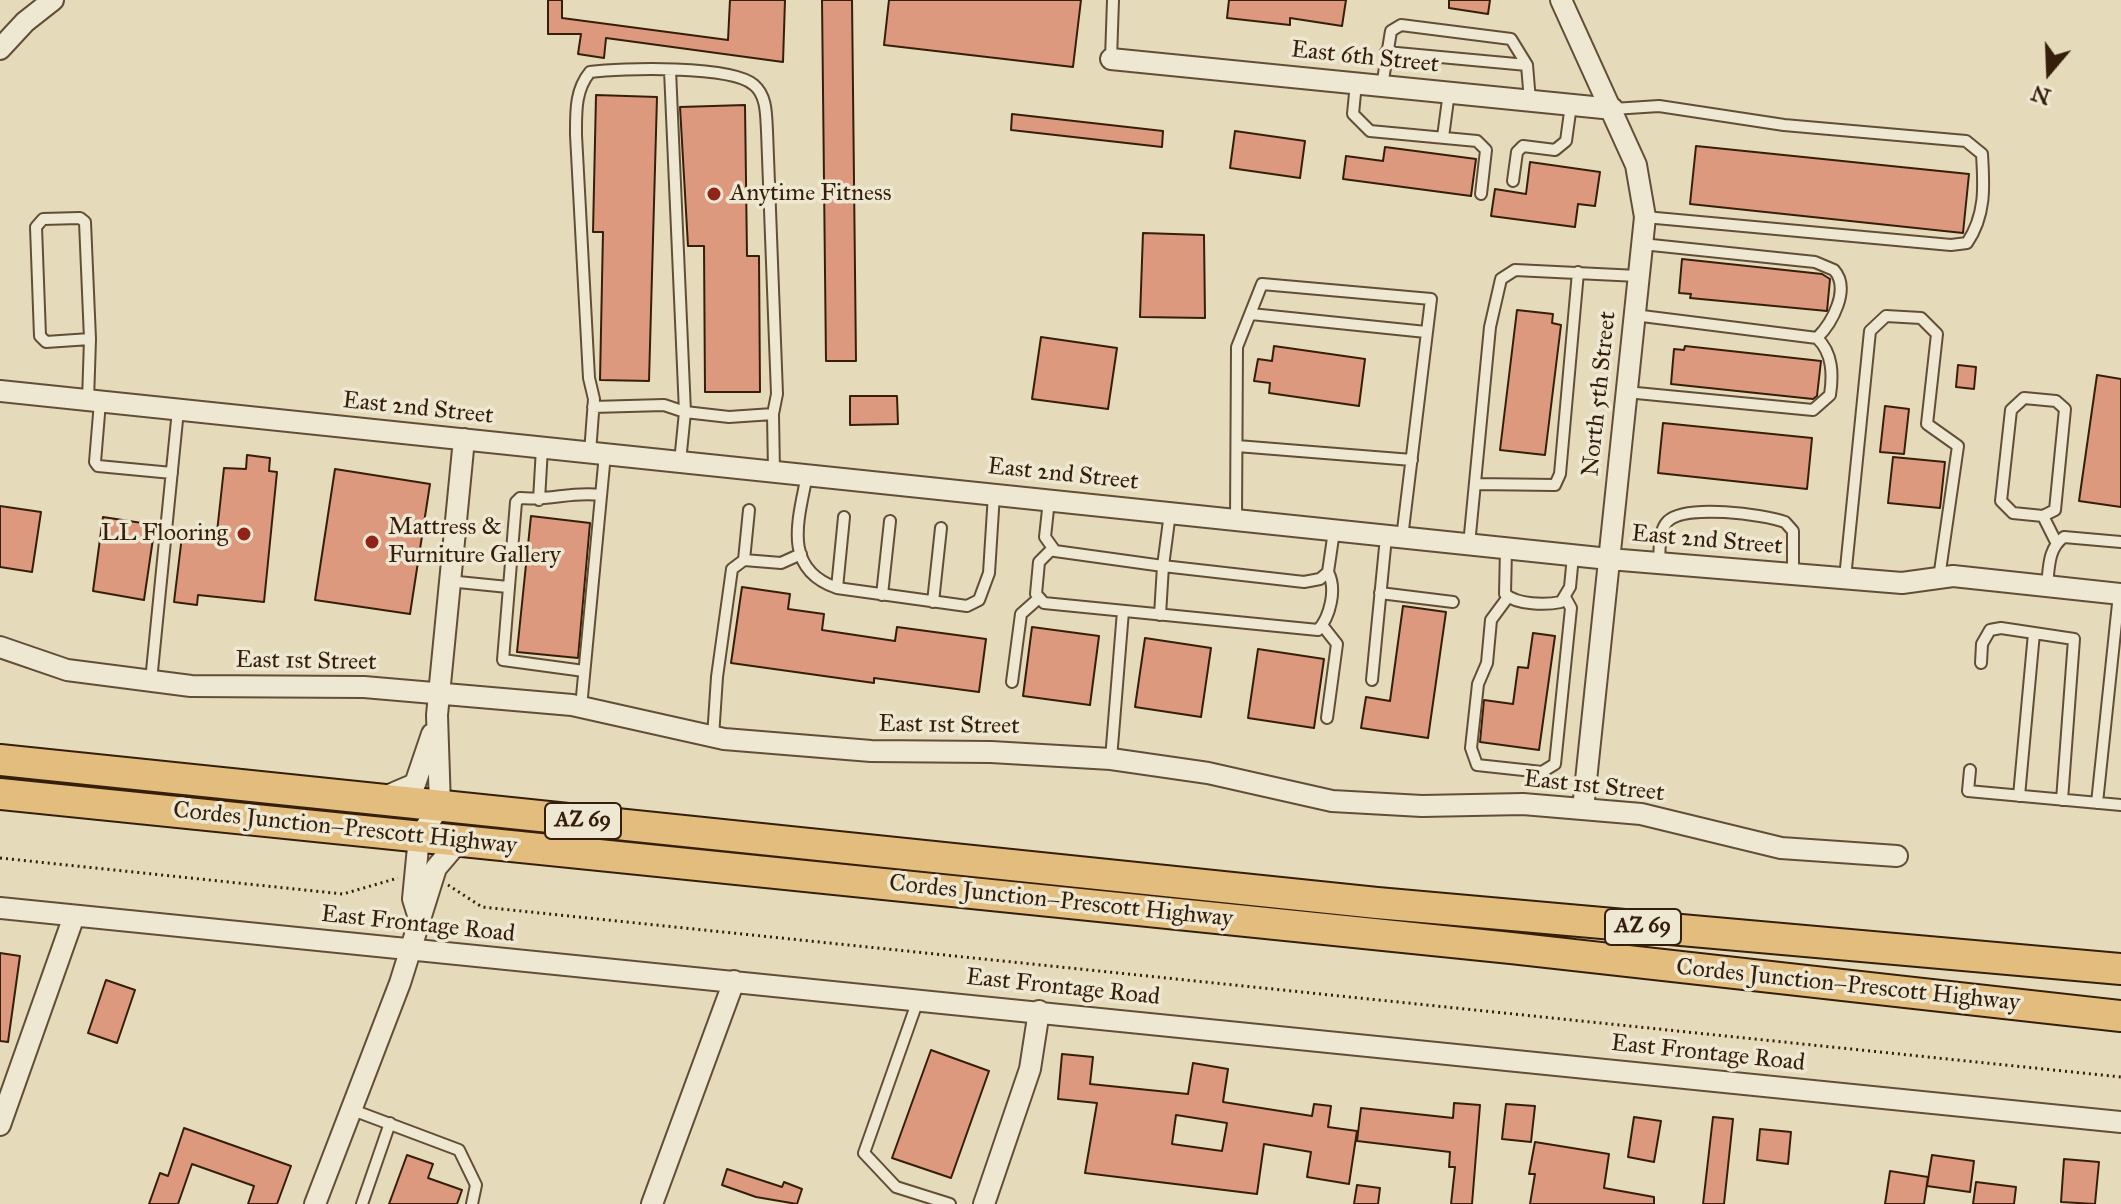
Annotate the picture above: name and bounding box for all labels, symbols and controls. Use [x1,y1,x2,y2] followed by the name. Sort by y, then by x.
[2009,32,2089,112] north arrow
[1290,36,1440,80] street label: East 6th Street
[2028,79,2054,111] text: N
[730,180,891,208] place label: Anytime Fitness
[705,185,723,203] marker: Anytime Fitness
[1577,310,1623,478] street label: North 5th Street
[341,387,495,431] street label: East 2nd Street
[986,453,1140,497] street label: East 2nd Street
[388,514,561,570] place label: Mattress & Furniture Gallery
[101,520,228,548] place label: LL Flooring
[1630,520,1784,562] street label: East 2nd Street
[235,525,253,543] marker: LL Flooring
[363,533,381,551] marker: Mattress & Furniture Gallery
[235,646,377,678] street label: East 1st Street
[878,710,1020,742] street label: East 1st Street
[1522,765,1666,809] street label: East 1st Street
[172,797,518,861] street label: Cordes Junction–Prescott Highway
[545,803,621,839] road number: AZ 69
[888,870,1234,934] street label: Cordes Junction–Prescott Highway
[320,900,516,950] street label: East Frontage Road
[1605,909,1681,945] road number: AZ 69
[1675,954,2021,1018] street label: Cordes Junction–Prescott Highway
[965,963,1161,1013] street label: East Frontage Road
[1610,1029,1806,1079] street label: East Frontage Road

